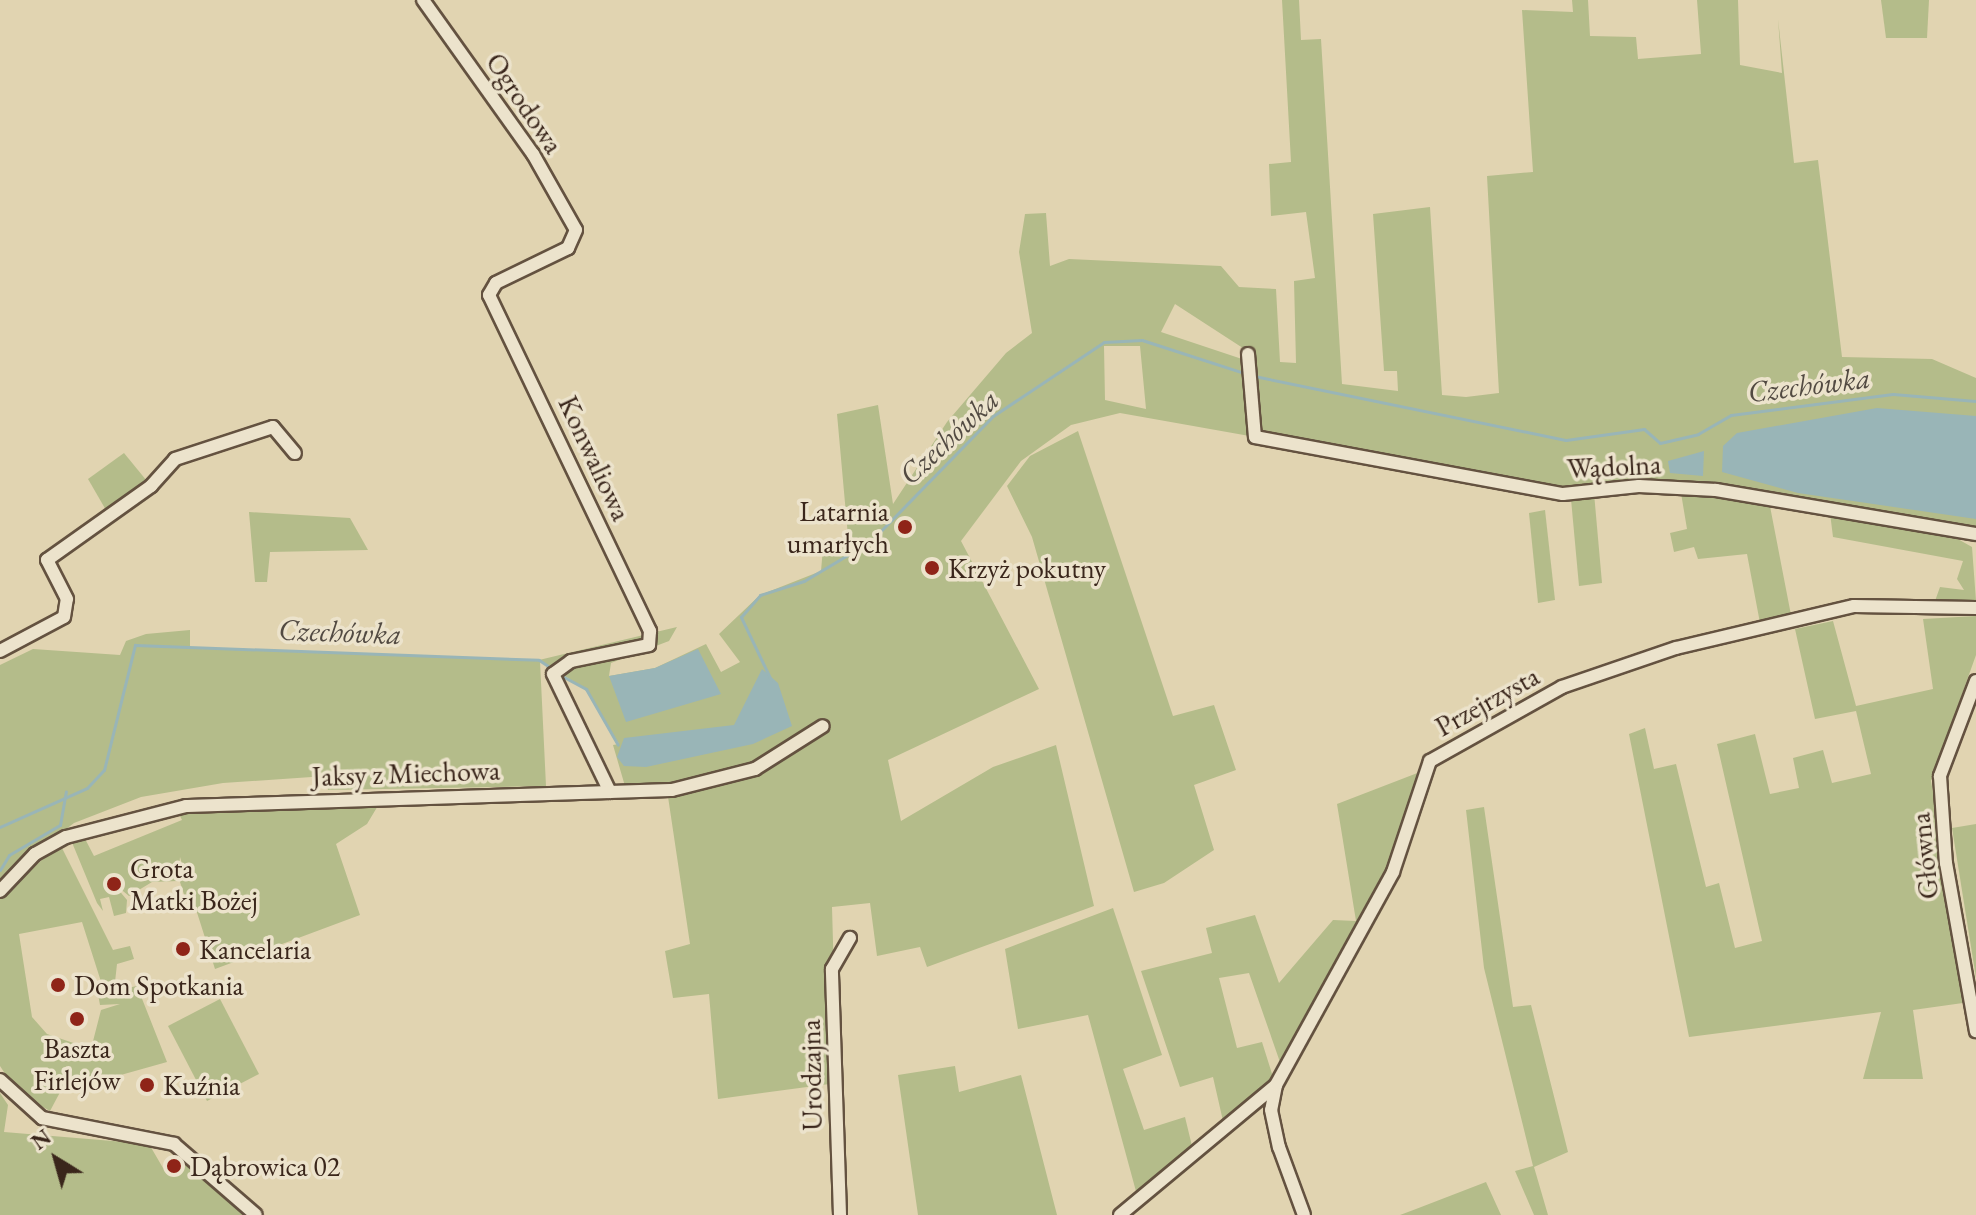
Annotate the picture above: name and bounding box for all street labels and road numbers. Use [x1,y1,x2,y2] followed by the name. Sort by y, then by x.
[479,46,571,160] street label: Ogrodowa
[551,390,639,526] street label: Konwaliowa
[1566,447,1662,485] street label: Wądolna
[1429,659,1545,743] street label: Przejrzysta
[311,753,501,793] street label: Jaksy z Miechowa
[1903,811,1945,901] street label: Główna
[793,1019,829,1131] street label: Urodzajna

